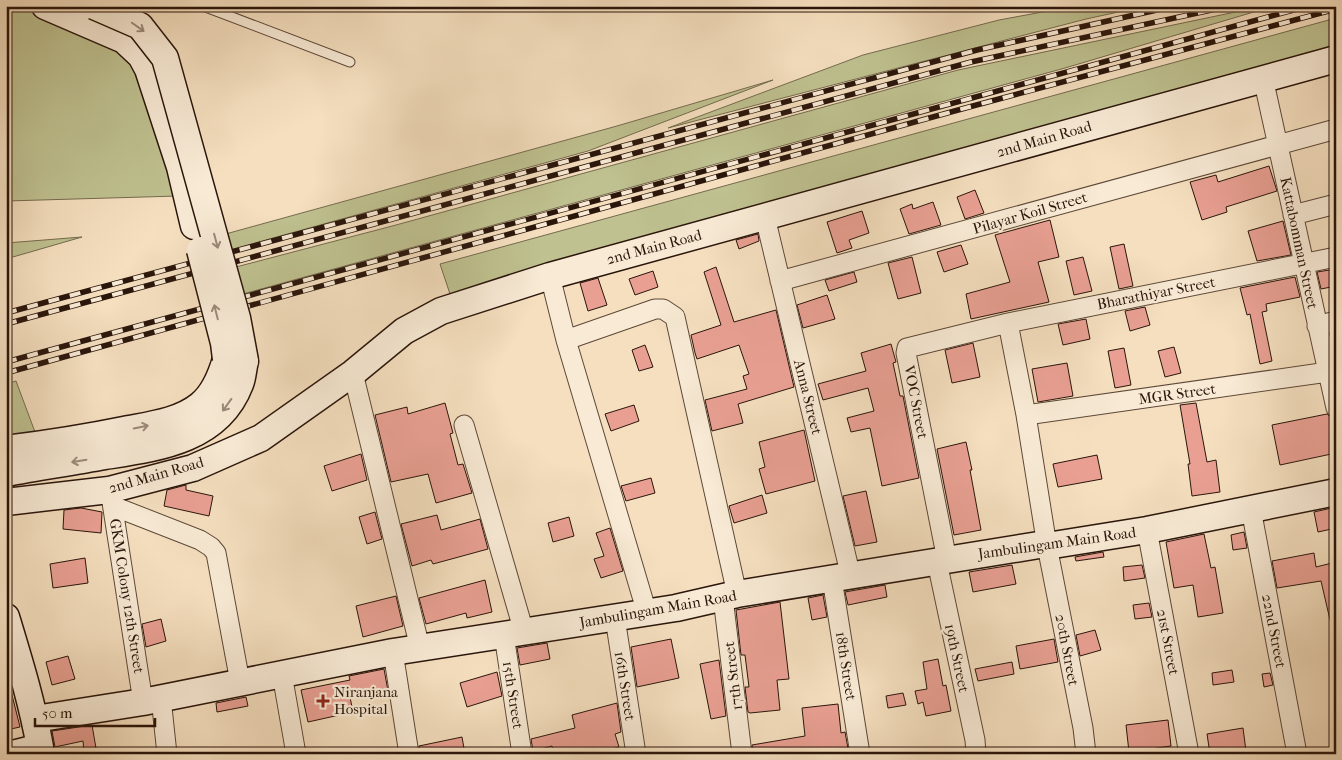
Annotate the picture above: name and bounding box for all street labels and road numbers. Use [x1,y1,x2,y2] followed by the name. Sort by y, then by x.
[994,117,1094,161] street label: 2nd Main Road
[1276,175,1322,311] street label: Kattabomman Street
[971,188,1090,238] street label: Pilayar Koil Street
[604,225,705,268] street label: 2nd Main Road
[1095,273,1217,313] street label: Bharathiyar Street
[790,357,826,437] street label: Anna Street
[900,363,932,441] street label: VOC Street
[1137,380,1217,408] street label: MGR Street
[106,453,206,497] street label: 2nd Main Road
[106,517,148,675] street label: GKM Colony 12th Street
[976,523,1138,563] street label: Jambulingam Main Road
[577,586,739,632] street label: Jambulingam Main Road
[1258,592,1290,670] street label: 22nd Street
[1153,608,1183,677] street label: 21st Street
[1051,613,1083,688] street label: 20th Street
[941,622,973,695] street label: 19th Street
[832,630,860,702] street label: 18th Street
[720,640,746,711] street label: 17th Street
[611,650,639,723] street label: 16th Street
[499,660,527,731] street label: 15th Street

